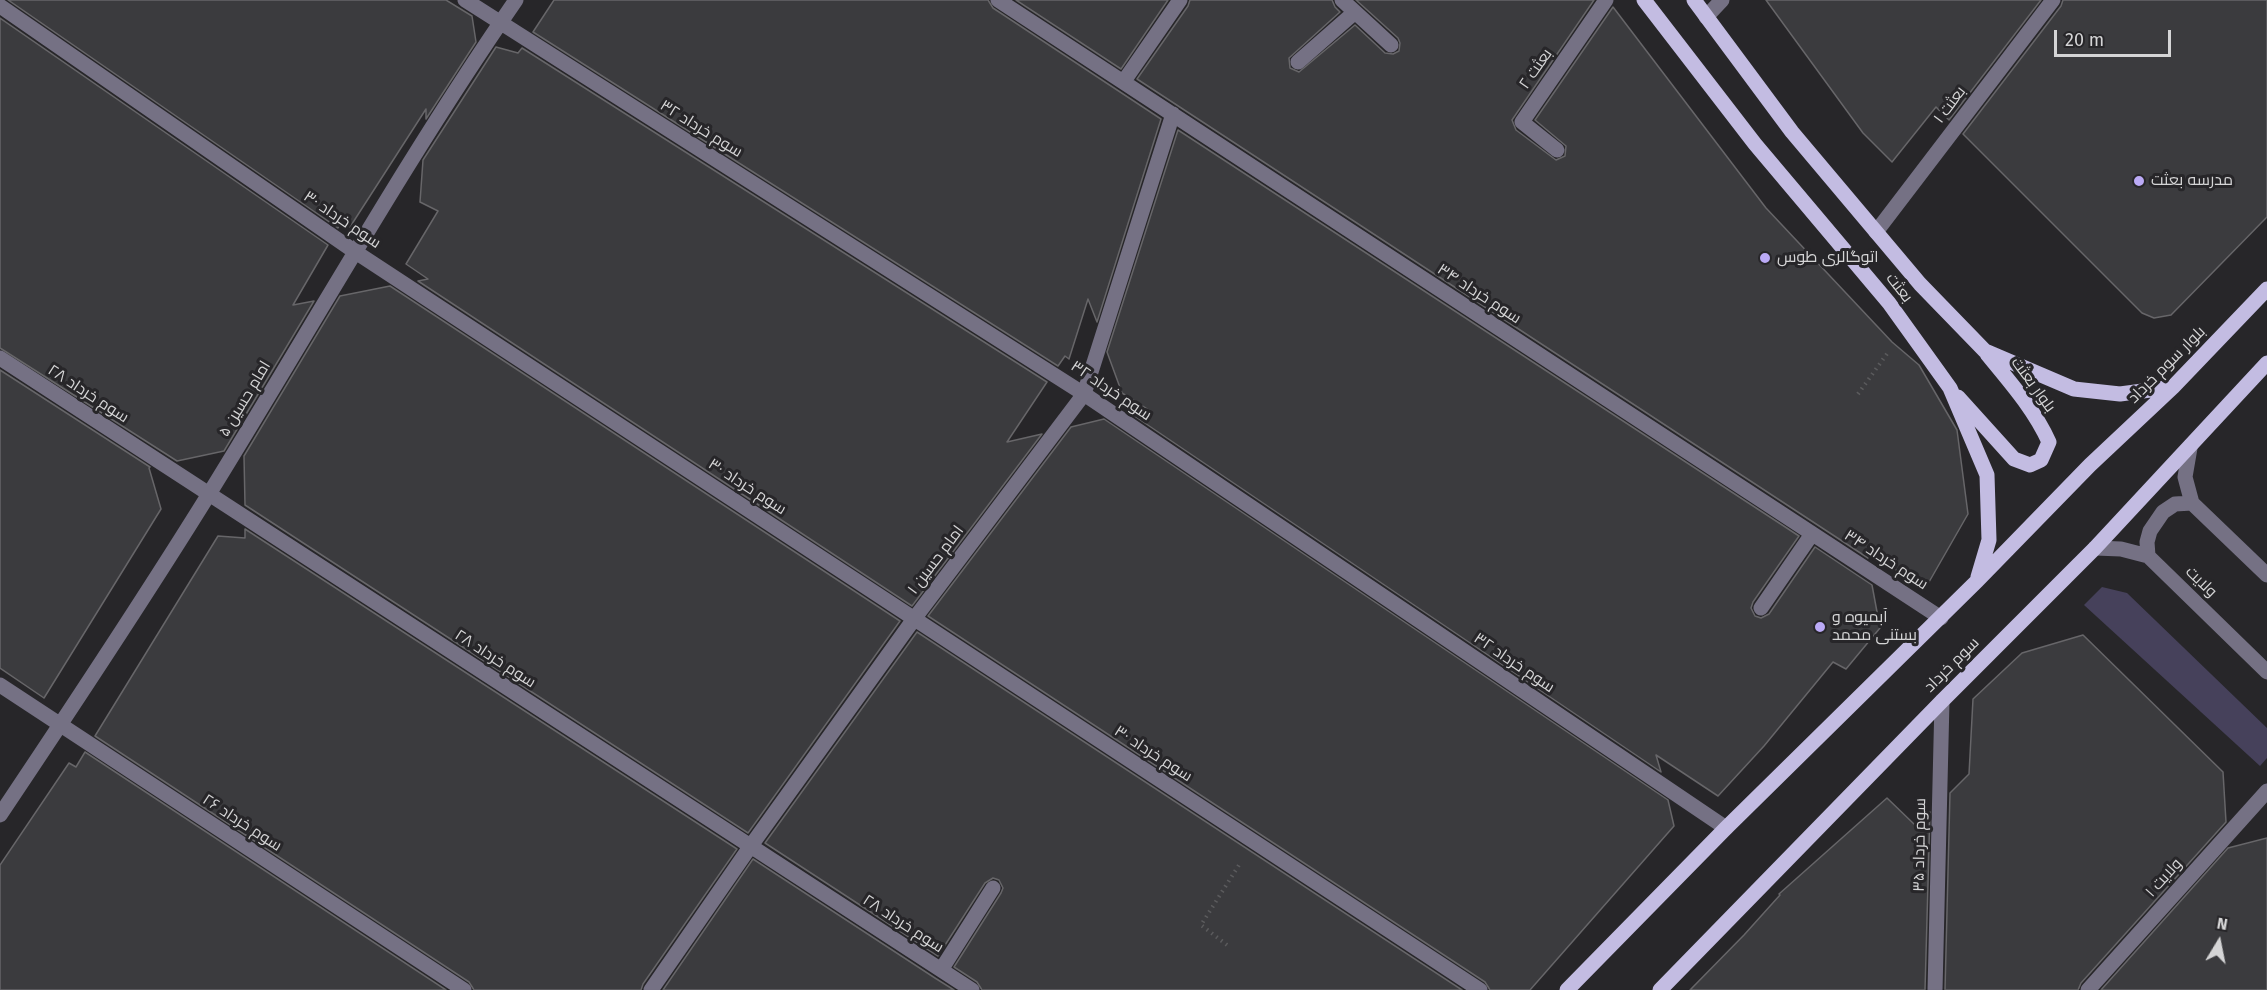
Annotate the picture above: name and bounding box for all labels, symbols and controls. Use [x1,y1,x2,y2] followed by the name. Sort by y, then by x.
[2057,18,2174,56] scale bar
[2065,29,2104,51] text: 20 m
[1515,45,1557,93] street label: بعثت ۲
[1930,83,1970,127] street label: بعثت ۱
[656,96,746,162] street label: سوم خرداد ۳۲
[2151,171,2233,191] place label: مدرسه بعثت
[2132,174,2146,188] marker: مدرسه بعثت
[300,187,384,253] street label: سوم خرداد ۳۰
[1777,248,1879,268] place label: اتوگالری طوس
[1758,251,1772,265] marker: اتوگالری طوس
[1434,260,1524,328] street label: سوم خرداد ۳۴
[1882,269,1916,307] street label: بعثت
[2124,322,2210,408] street label: بلوار سوم خرداد
[2007,354,2059,416] street label: بلوار بعثت
[1067,357,1155,425] street label: سوم خرداد ۳۲
[215,358,275,440] street label: امام حسین ۵
[44,361,132,427] street label: سوم خرداد ۲۸
[704,455,790,519] street label: سوم خرداد ۳۰
[904,522,968,598] street label: امام حسین ۱
[1841,526,1931,594] street label: سوم خرداد ۳۴
[2181,562,2221,602] street label: ولایت
[1832,608,1917,646] place label: آبمیوه و بستنی محمد
[1813,620,1827,634] marker: آبمیوه و بستنی محمد
[451,626,539,692] street label: سوم خرداد ۲۸
[1470,629,1558,697] street label: سوم خرداد ۳۲
[1920,633,1984,697] street label: سوم خرداد
[1110,722,1196,786] street label: سوم خرداد ۳۰
[199,790,285,856] street label: سوم خرداد ۲۶
[1910,798,1930,892] street label: سوم خرداد ۳۵
[2142,855,2186,901] street label: ولایت ۱
[859,891,947,957] street label: سوم خرداد ۲۸
[2189,912,2249,972] north arrow
[2215,914,2229,934] text: N

